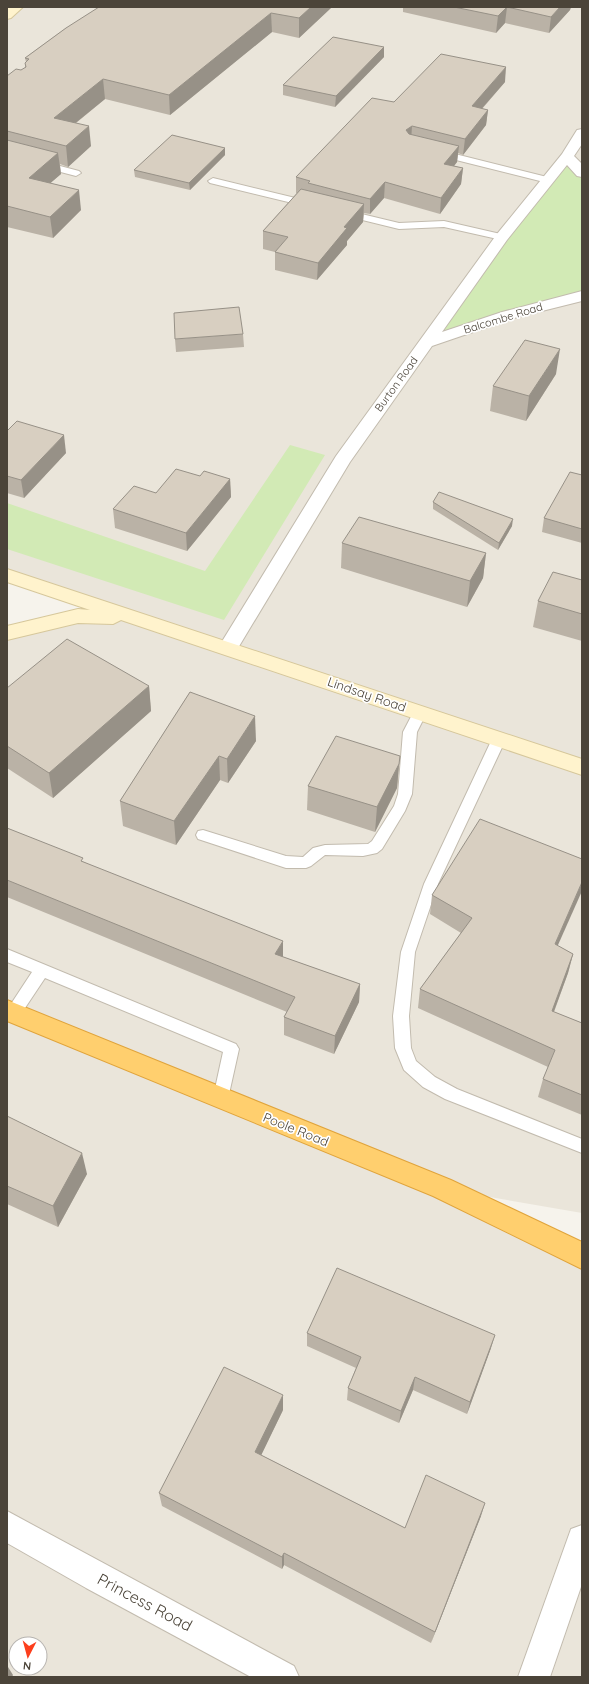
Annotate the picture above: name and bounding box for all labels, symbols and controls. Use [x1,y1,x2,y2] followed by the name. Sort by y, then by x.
[462,299,544,337] street label: Balcombe Road
[371,354,421,414] street label: Burton Road
[325,673,409,715] street label: Lindsay Road
[261,1109,331,1149] street label: Poole Road
[94,1569,196,1635] street label: Princess Road
[8,1636,48,1676] north arrow
[22,1659,32,1673] text: N

